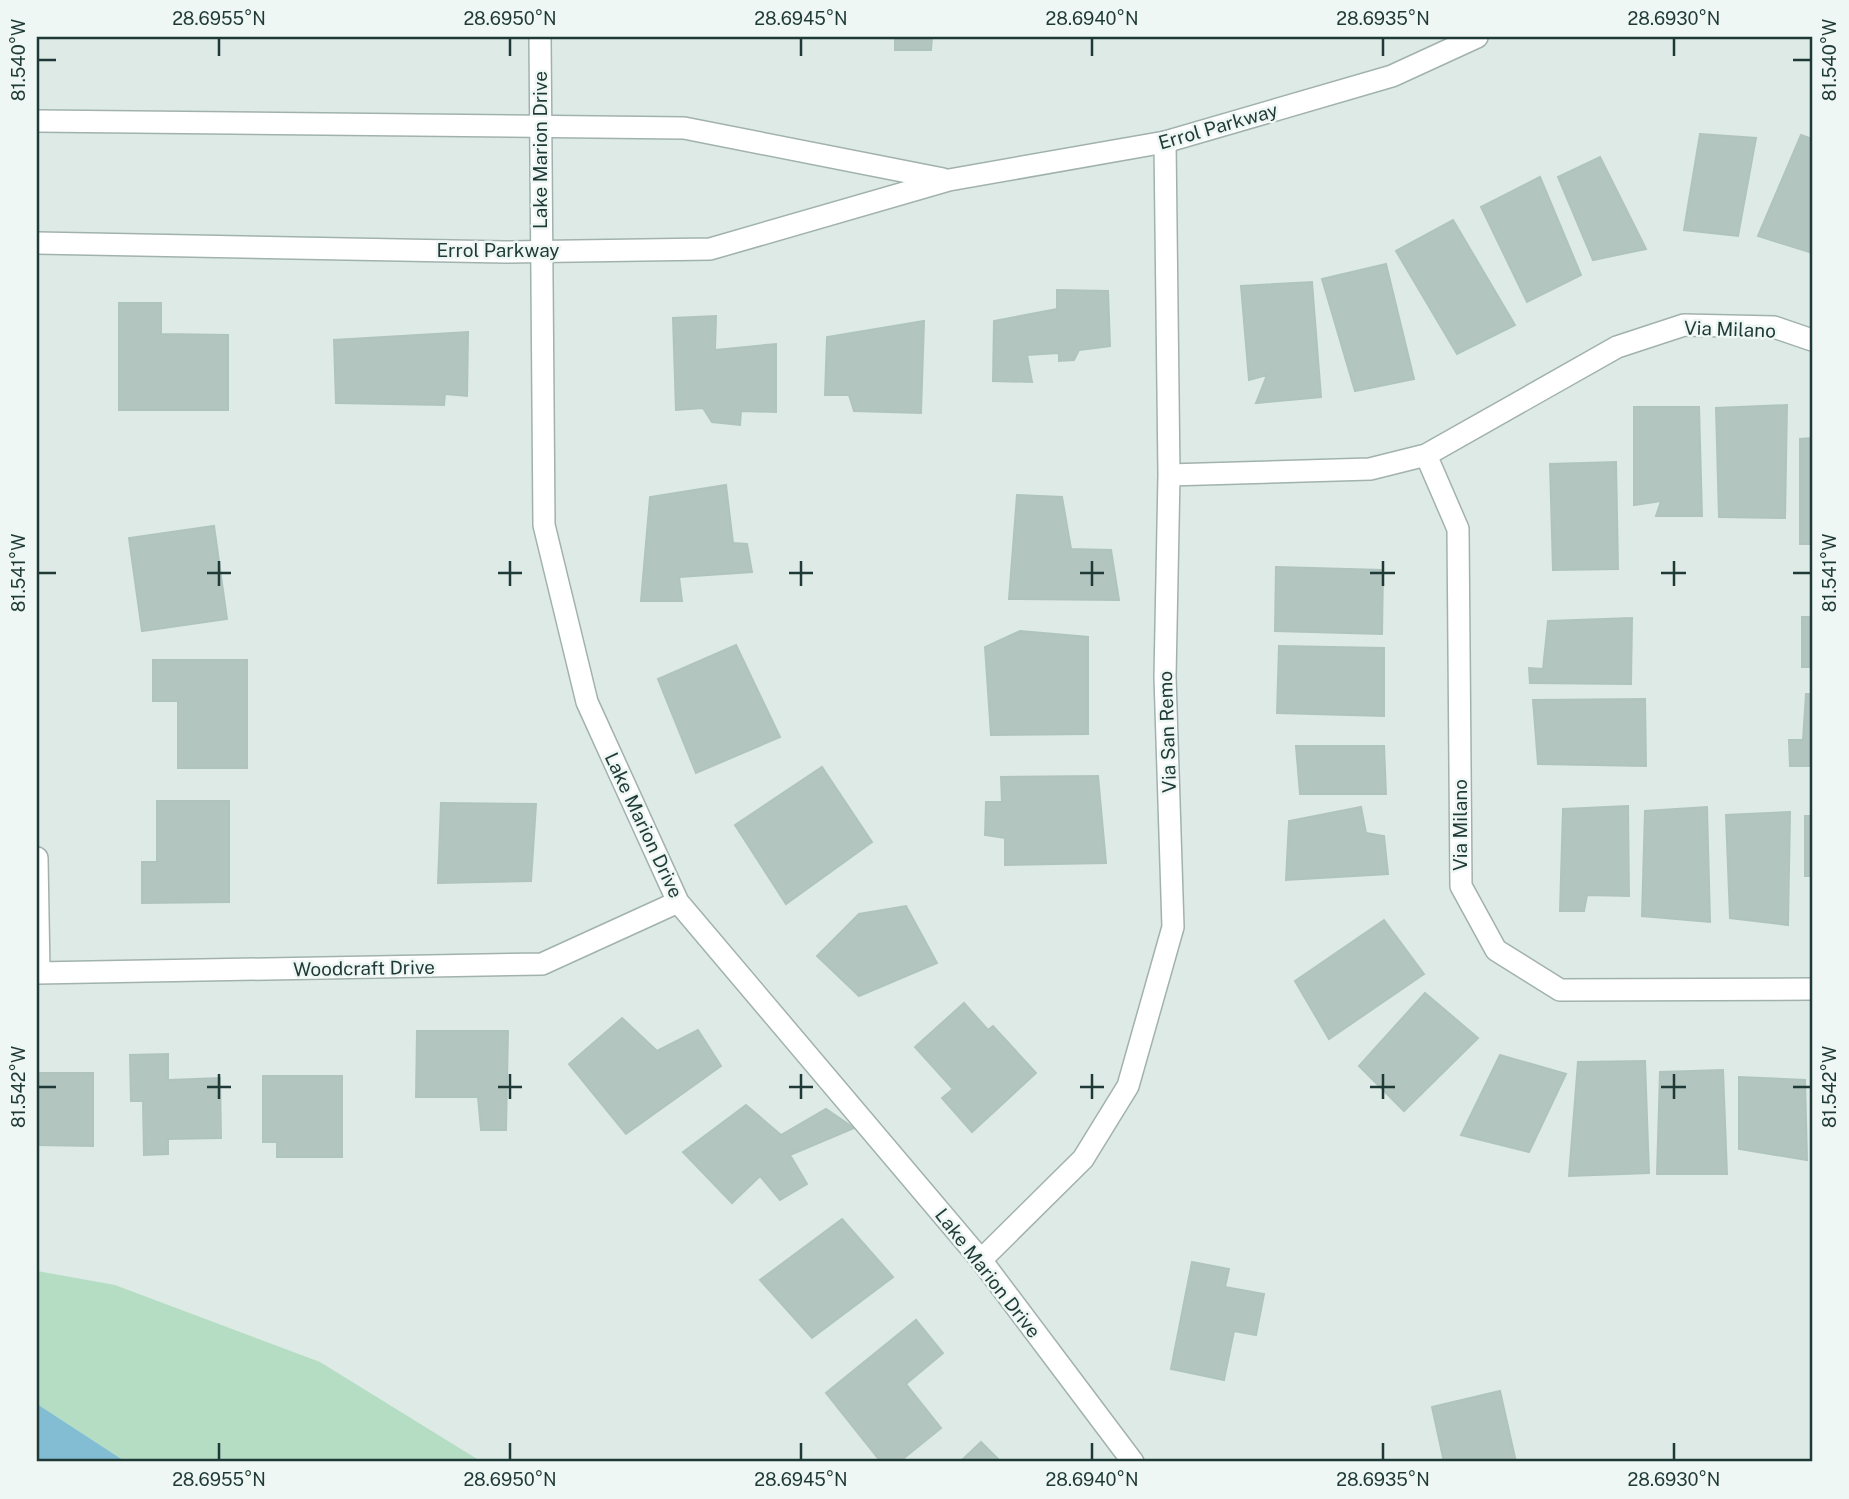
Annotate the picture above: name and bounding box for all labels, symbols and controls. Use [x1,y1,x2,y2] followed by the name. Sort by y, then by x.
[172,8,266,29] text: 28.6955°N
[463,8,557,29] text: 28.6950°N
[754,8,848,29] text: 28.6945°N
[1046,8,1138,29] text: 28.6940°N
[1336,8,1430,29] text: 28.6935°N
[1628,8,1720,29] text: 28.6930°N
[8,19,29,101] text: 81.540°W
[1819,19,1840,101] text: 81.540°W
[529,71,551,229] street label: Lake Marion Drive
[1156,98,1280,154] street label: Errol Parkway
[436,239,560,261] street label: Errol Parkway
[1684,316,1776,342] street label: Via Milano
[8,534,29,612] text: 81.541°W
[1819,534,1840,612] text: 81.541°W
[1154,671,1180,793] street label: Via San Remo
[601,749,687,901] street label: Lake Marion Drive
[1449,779,1471,871] street label: Via Milano
[293,956,435,980] street label: Woodcraft Drive
[8,1046,29,1128] text: 81.542°W
[1819,1046,1840,1128] text: 81.542°W
[931,1204,1045,1342] street label: Lake Marion Drive
[172,1469,266,1490] text: 28.6955°N
[463,1469,557,1490] text: 28.6950°N
[754,1469,848,1490] text: 28.6945°N
[1046,1469,1138,1490] text: 28.6940°N
[1336,1469,1430,1490] text: 28.6935°N
[1628,1469,1720,1490] text: 28.6930°N

